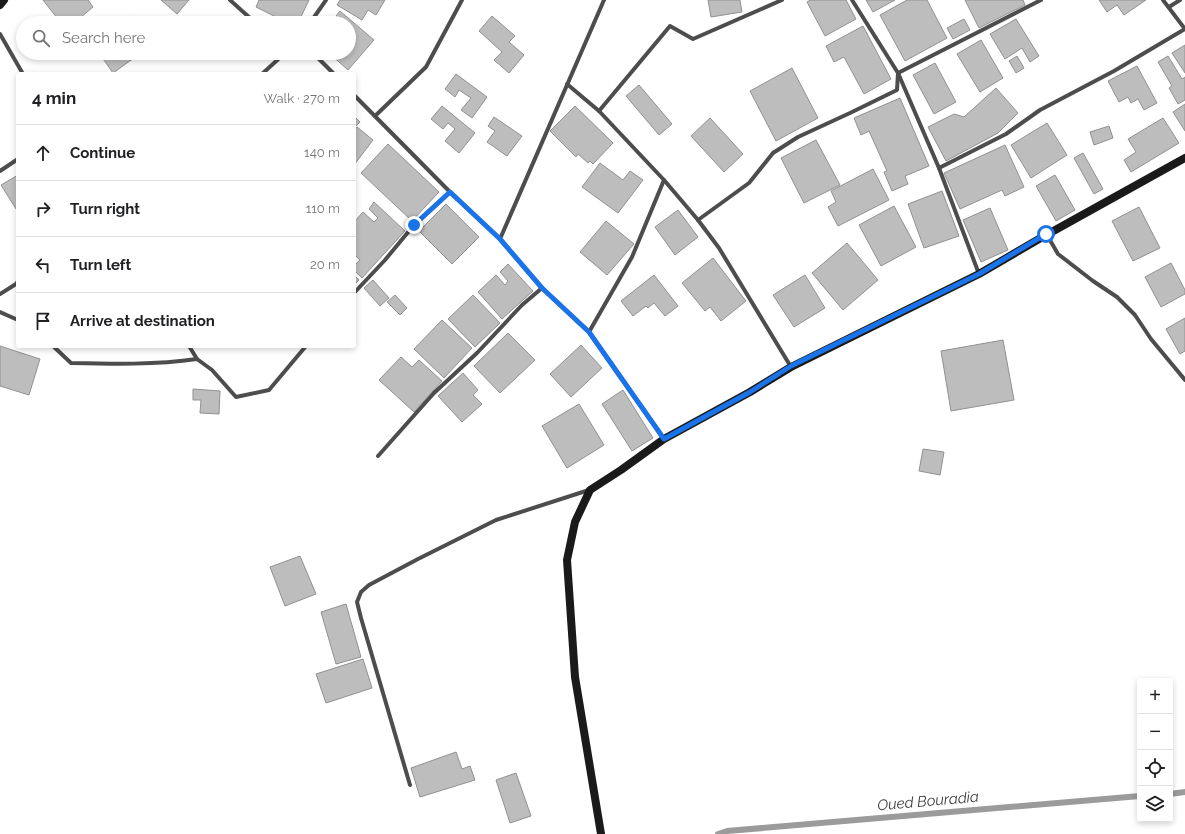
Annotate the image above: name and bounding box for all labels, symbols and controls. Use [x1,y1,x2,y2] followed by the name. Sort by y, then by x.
[16,16,356,60] search box
[30,27,52,49] icon: search
[62,29,145,47] text: Search here
[32,88,76,108] text: 4 min
[264,91,340,106] text: Walk · 270 m
[32,142,54,164] icon: ahead
[70,144,135,162] text: Continue
[304,145,340,160] text: 140 m
[32,198,54,220] icon: right
[70,200,140,218] text: Turn right
[306,201,340,216] text: 110 m
[405,216,423,234] route end
[1037,225,1055,243] route start
[32,254,54,276] icon: left
[70,256,131,274] text: Turn left
[310,257,340,272] text: 20 m
[32,310,54,332] icon: arrive
[70,312,215,330] text: Arrive at destination
[1137,678,1173,822] map controls
[1137,678,1173,714] button: +
[1137,714,1173,750] button: −
[1137,750,1173,786] button: locate
[1137,786,1173,822] button: layers
[876,788,980,814] water label: Oued Bouradia

